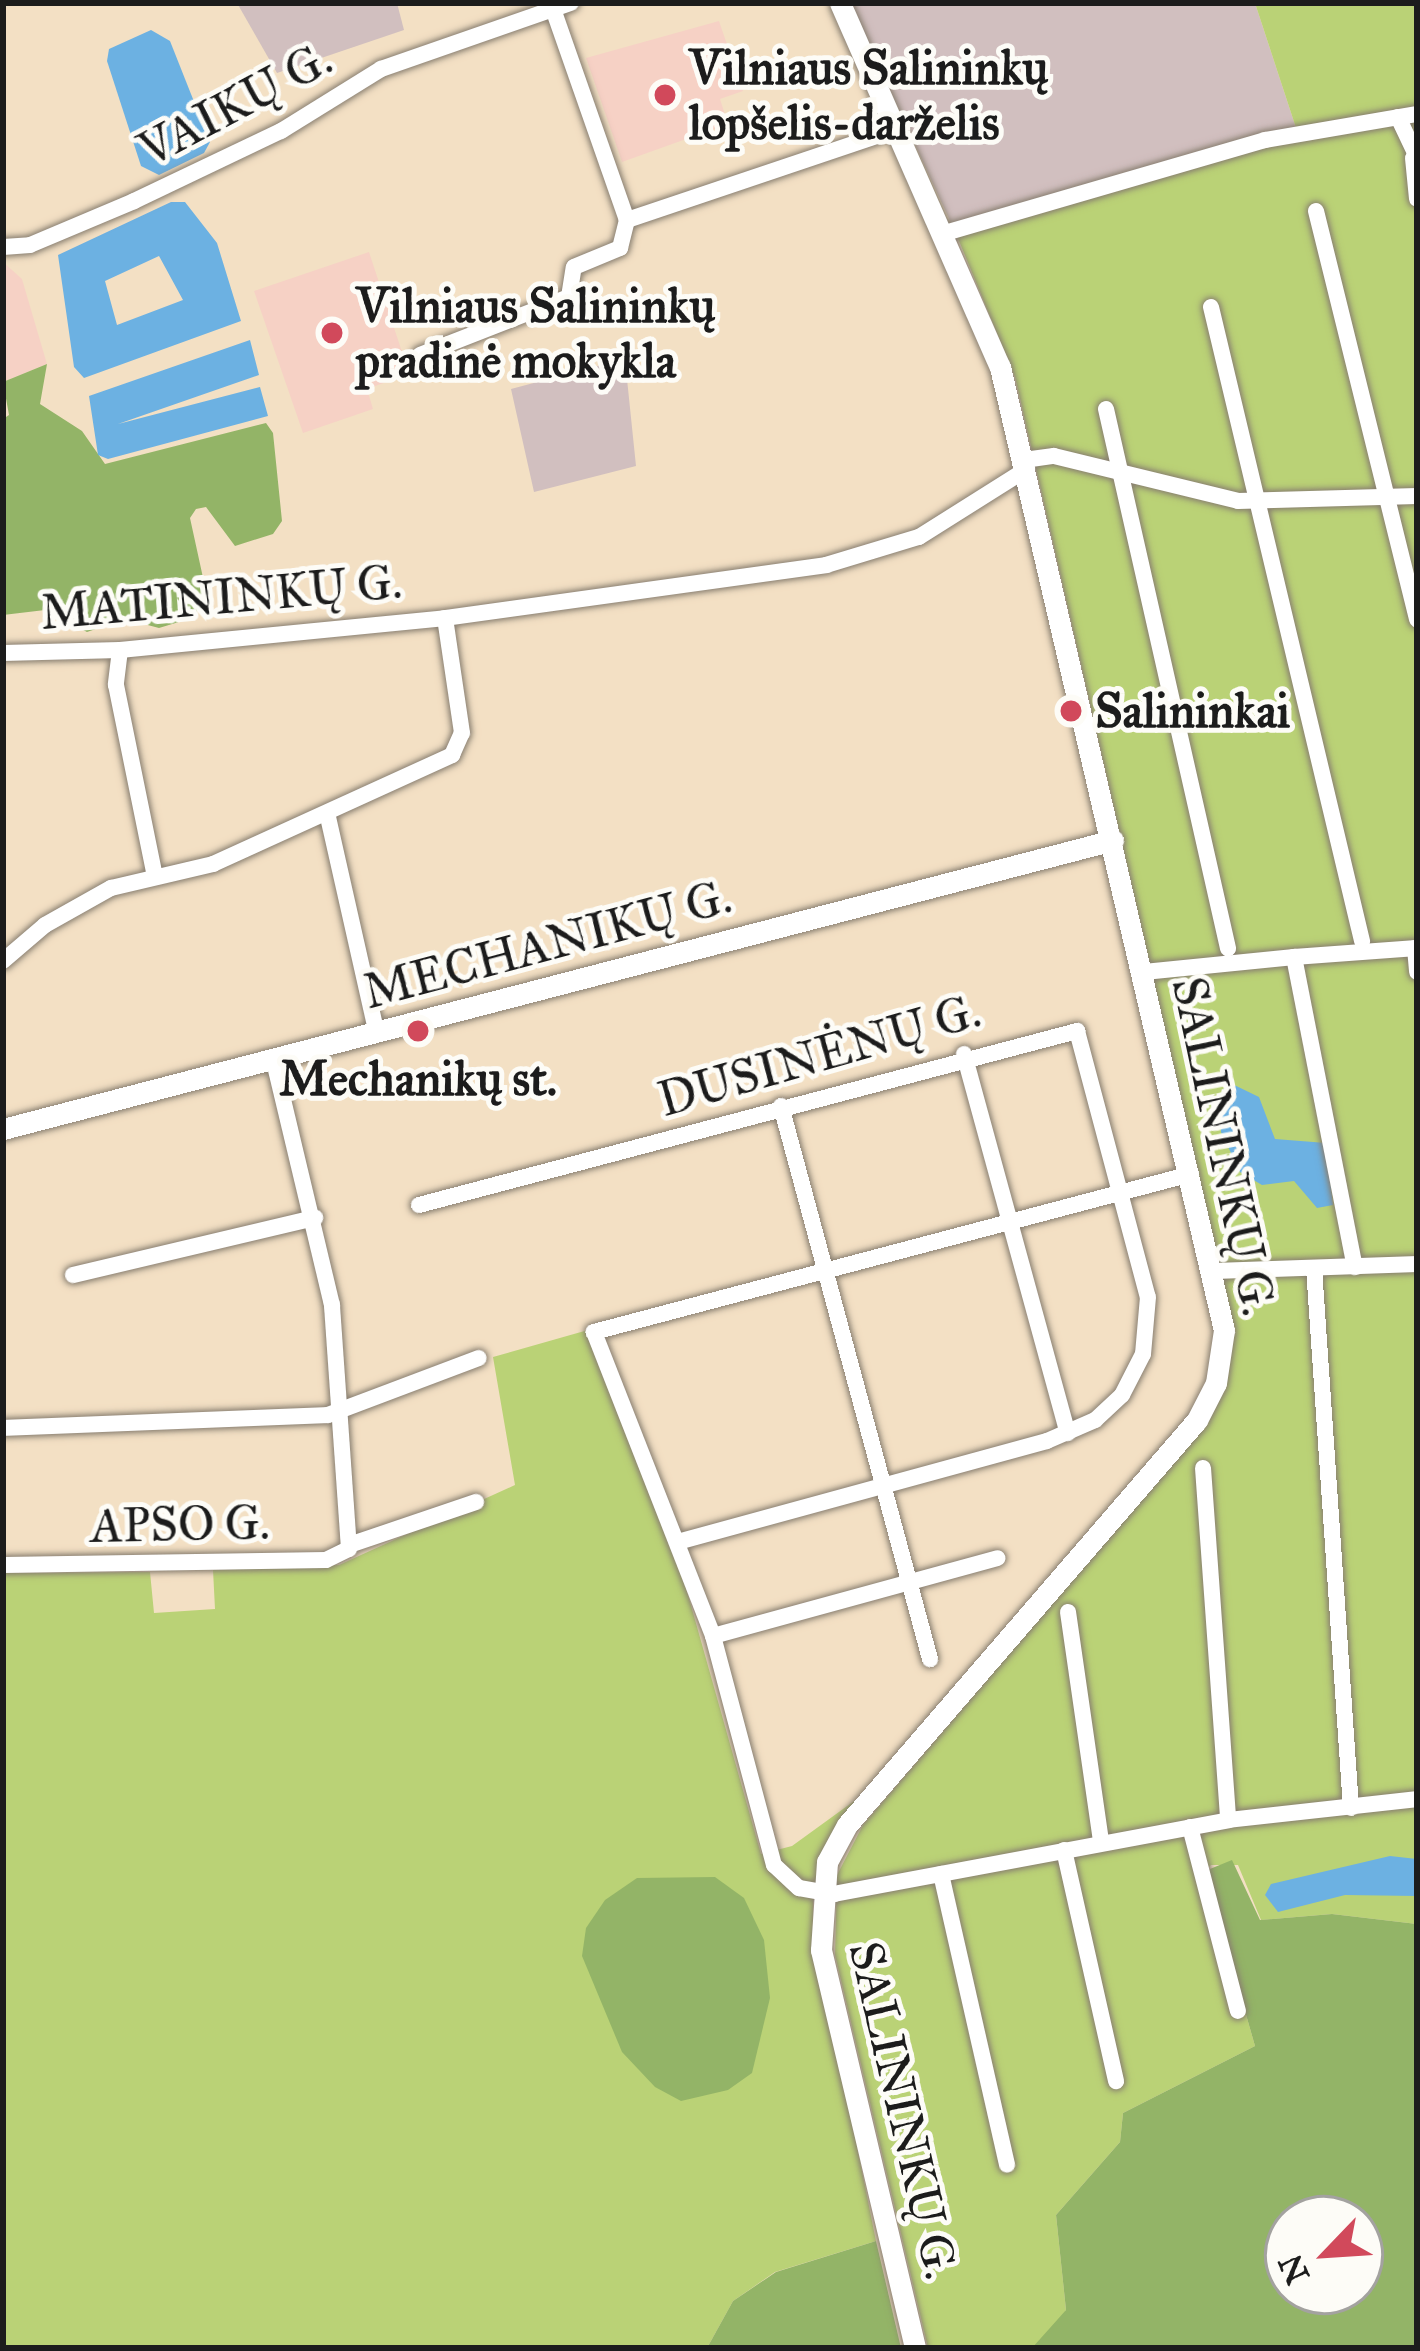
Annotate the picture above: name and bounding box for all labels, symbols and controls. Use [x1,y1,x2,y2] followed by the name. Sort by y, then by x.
[129,29,341,179] street label: VAIKŲ G.
[689,38,1048,151] place label: Vilniaus Salininkų lopšelis-darželis
[652,82,678,108] marker: Vilniaus Salininkų lopšelis-darželis
[356,276,715,389] place label: Vilniaus Salininkų pradinė mokykla
[319,320,345,346] marker: Vilniaus Salininkų pradinė mokykla
[38,553,404,641] street label: MATININKŲ G.
[1095,682,1290,740] place label: Salininkai
[1058,698,1084,724] marker: Salininkai
[357,867,737,1021] street label: MECHANIKŲ G.
[1160,972,1288,1320] street label: SALININKŲ G.
[651,982,987,1128] street label: DUSINĖNŲ G.
[405,1018,431,1044] marker: Mechanikų st.
[279,1050,557,1108] place label: Mechanikų st.
[90,1494,270,1554] street label: APSO G.
[837,1936,971,2284] street label: SALININKŲ G.
[1264,2195,1384,2315] north arrow
[1270,2248,1318,2290] text: N

